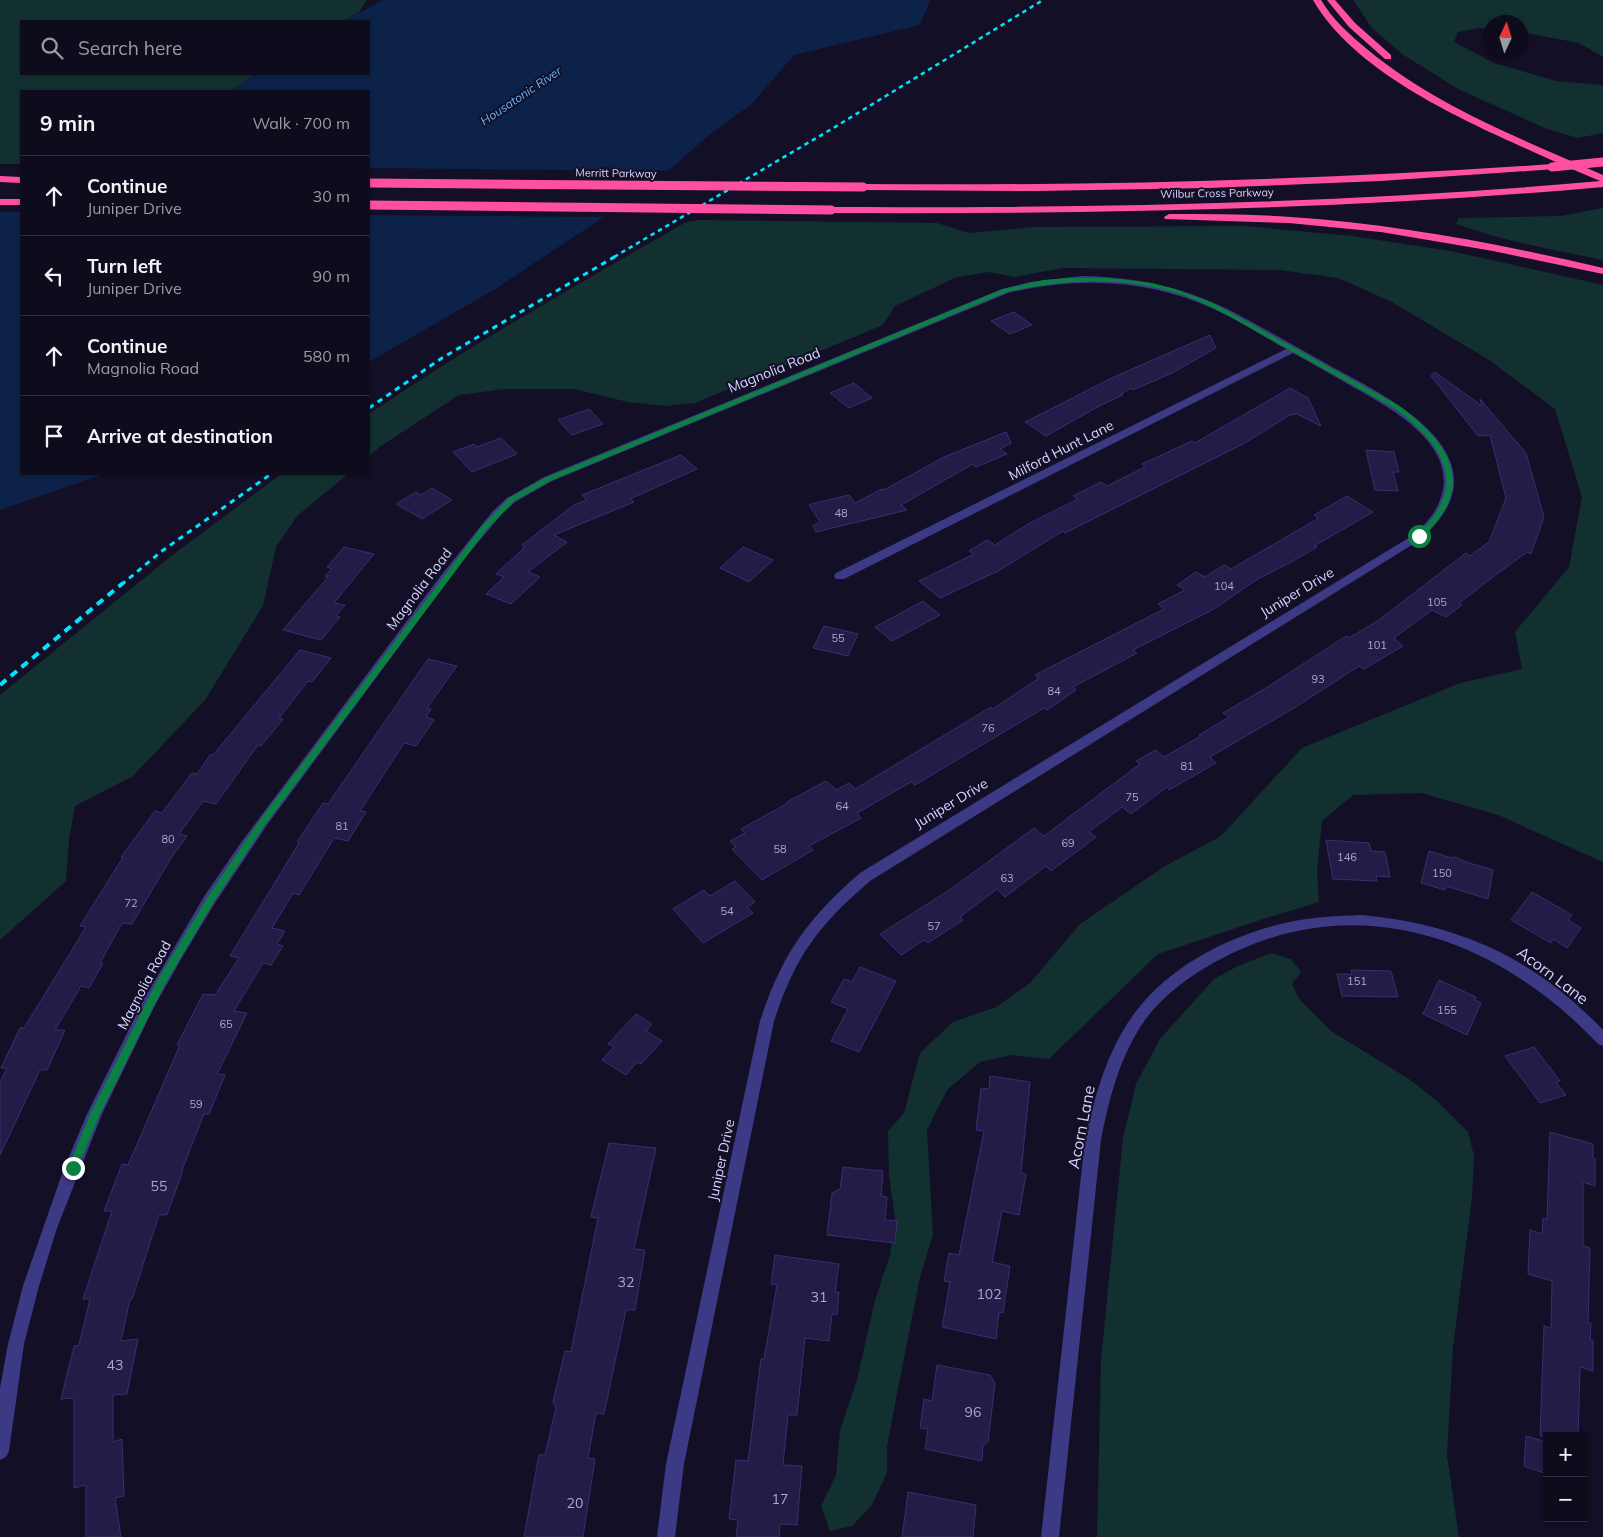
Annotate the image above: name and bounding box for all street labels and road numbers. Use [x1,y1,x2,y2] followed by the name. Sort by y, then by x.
[575,165,657,181] street label: Merritt Parkway
[1160,185,1274,201] street label: Wilbur Cross Parkway
[725,343,823,397] street label: Magnolia Road
[1005,416,1117,484] street label: Milford Hunt Lane
[382,544,456,634] street label: Magnolia Road
[1257,563,1337,621] street label: Juniper Drive
[911,774,991,832] street label: Juniper Drive
[113,937,175,1033] street label: Magnolia Road
[1513,942,1593,1008] street label: Acorn Lane
[1063,1084,1099,1170] street label: Acorn Lane
[704,1118,738,1202] street label: Juniper Drive

